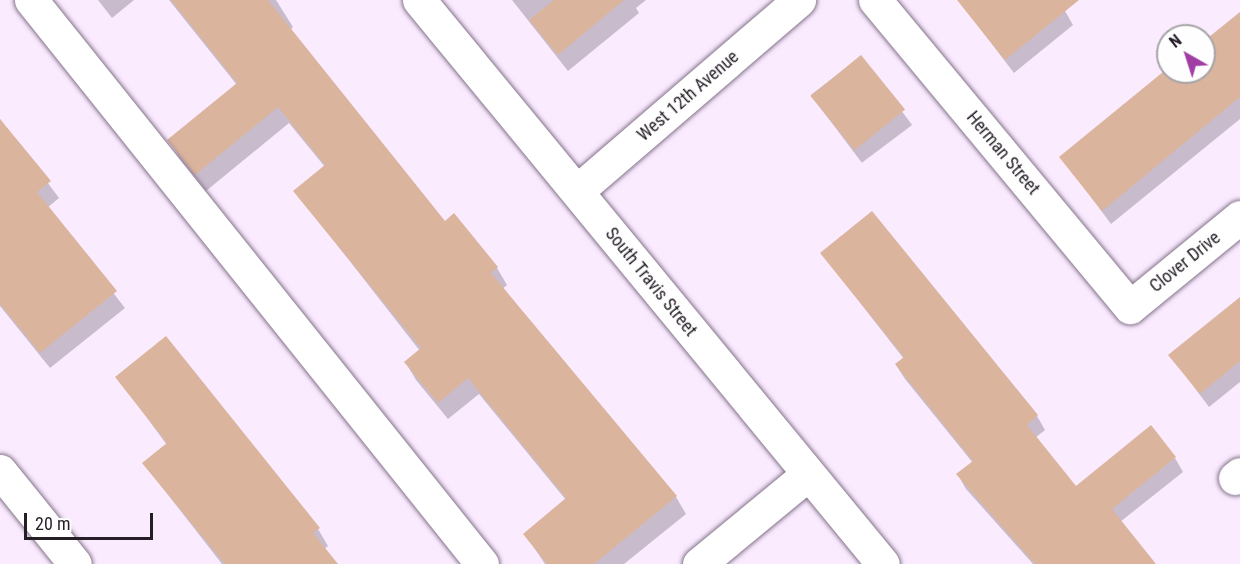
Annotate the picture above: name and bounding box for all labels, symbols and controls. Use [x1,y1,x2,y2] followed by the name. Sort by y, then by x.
[1156,24,1216,84] north arrow
[1166,31,1185,52] text: N
[633,46,743,146] street label: West 12th Avenue
[962,107,1044,199] street label: Herman Street
[600,223,702,341] street label: South Travis Street
[1145,227,1225,297] street label: Clover Drive
[27,501,156,539] scale bar
[35,513,70,534] text: 20 m

